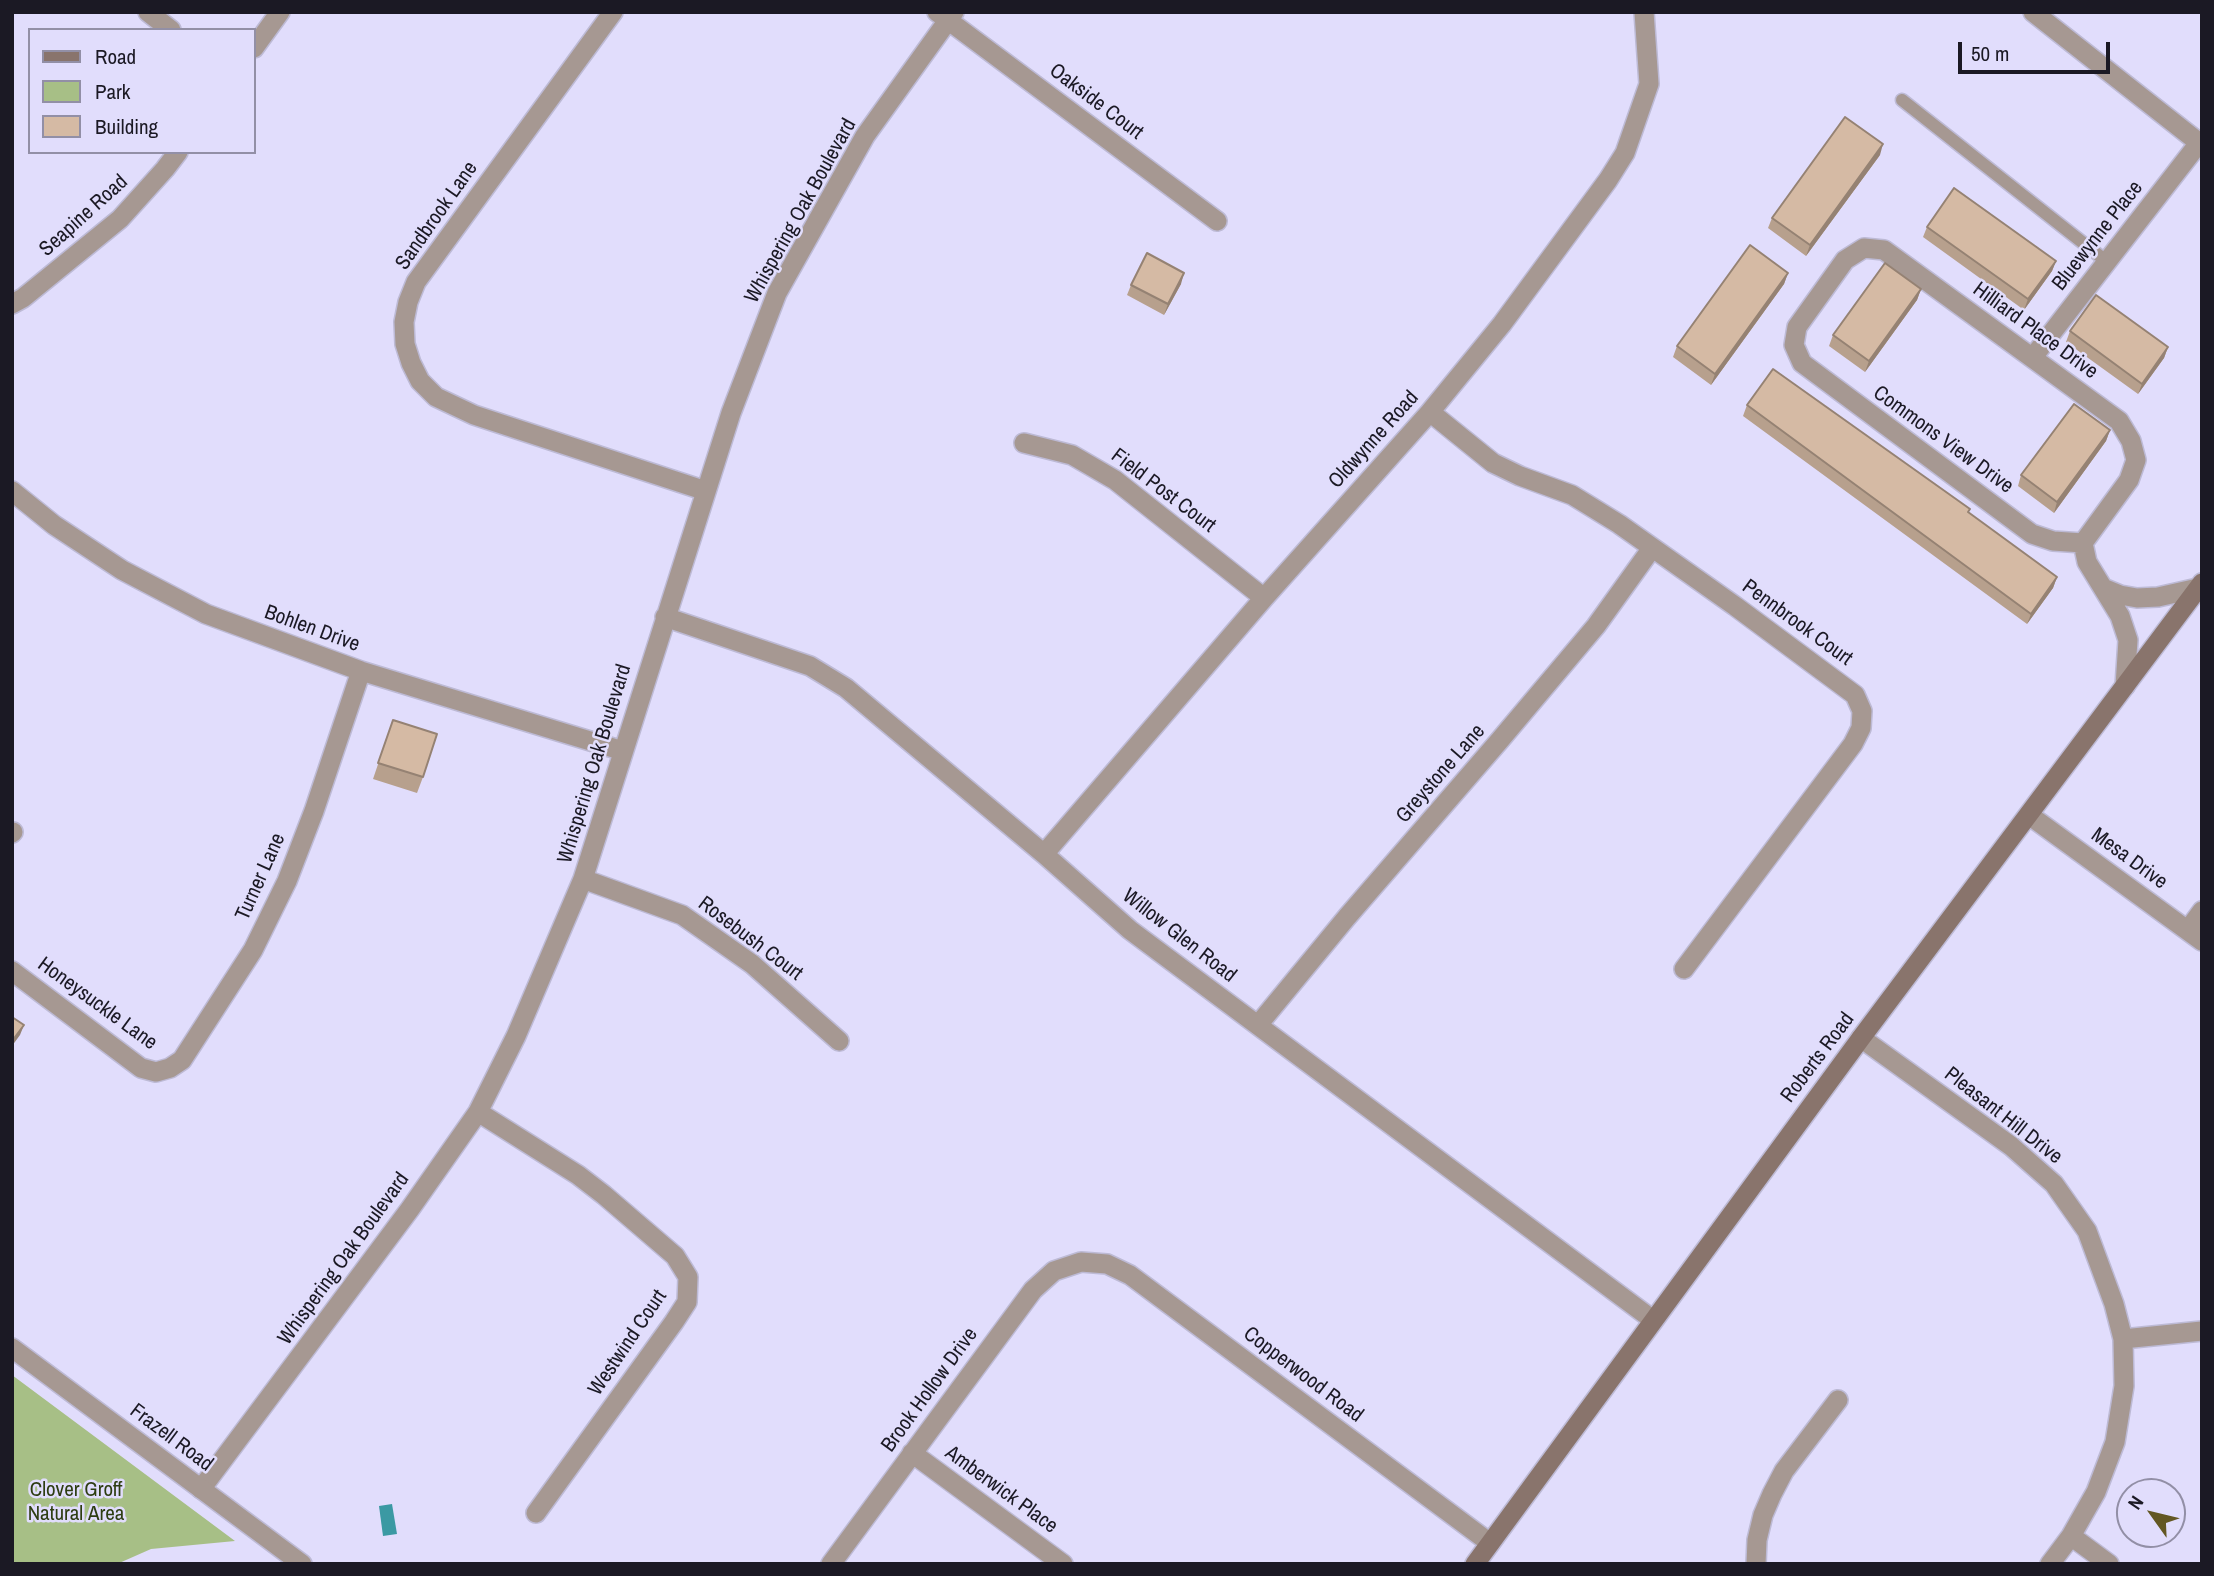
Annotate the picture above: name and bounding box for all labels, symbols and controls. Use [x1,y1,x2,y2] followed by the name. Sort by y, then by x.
[28,28,256,154] legend
[1962,28,2114,72] scale bar
[1971,39,2009,68] text: 50 m
[95,42,136,71] text: Road
[1044,59,1148,145] street label: Oakside Court
[95,77,130,106] text: Park
[95,112,158,141] text: Building
[740,114,862,308] street label: Whispering Oak Boulevard
[390,157,484,275] street label: Sandbrook Lane
[35,170,133,262] street label: Seapine Road
[2047,176,2149,296] street label: Bluewynne Place
[1968,277,2102,385] street label: Hilliard Place Drive
[1868,381,2018,499] street label: Commons View Drive
[1324,386,1424,494] street label: Oldwynne Road
[1106,443,1220,539] street label: Field Post Court
[1737,575,1857,671] street label: Pennbrook Court
[261,600,363,658] street label: Bohlen Drive
[553,661,637,867] street label: Whispering Oak Boulevard
[1391,719,1491,829] street label: Greystone Lane
[2086,823,2172,895] street label: Mesa Drive
[231,830,291,924] street label: Turner Lane
[1117,884,1241,988] street label: Willow Glen Road
[693,891,807,987] street label: Rosebush Court
[32,952,162,1056] street label: Honeysuckle Lane
[1776,1008,1860,1108] street label: Roberts Road
[1939,1062,2067,1170] street label: Pleasant Hill Drive
[273,1168,415,1350] street label: Whispering Oak Boulevard
[583,1285,673,1401] street label: Westwind Court
[1238,1322,1368,1428] street label: Copperwood Road
[876,1323,984,1457] street label: Brook Hollow Drive
[124,1399,218,1477] street label: Frazell Road
[940,1441,1062,1539] street label: Amberwick Place
[28,1477,124,1527] park label: Clover Groff Natural Area
[2116,1478,2186,1548] north arrow
[2121,1490,2149,1514] text: N

